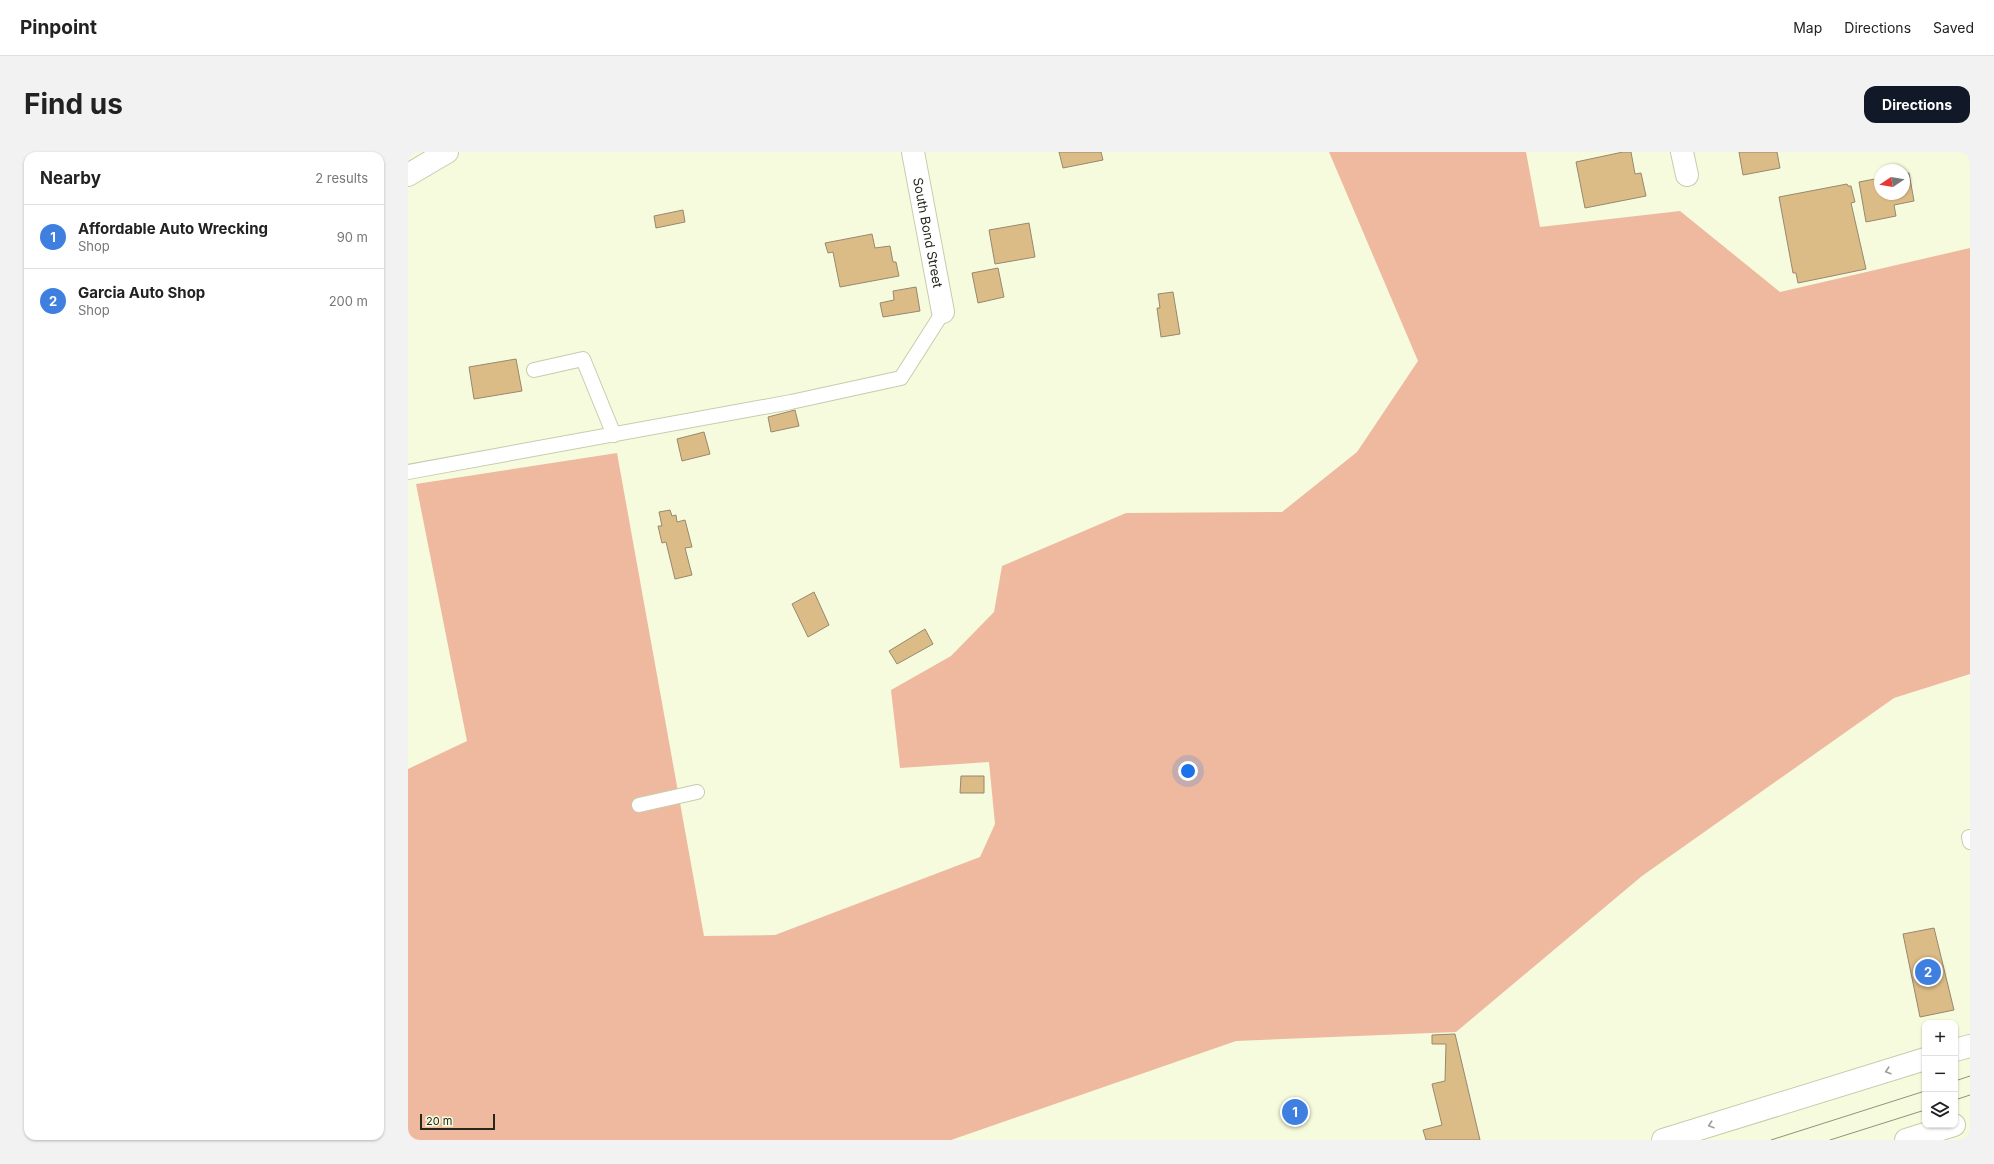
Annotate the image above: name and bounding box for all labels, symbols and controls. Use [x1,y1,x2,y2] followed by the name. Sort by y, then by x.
[20,16,97,39] text: Pinpoint
[1793,19,1822,36] text: Map
[1844,19,1911,36] text: Directions
[1933,19,1974,36] text: Saved
[1864,86,1970,123] button: Directions
[24,87,123,121] text: Find us
[1874,164,1910,200] north arrow
[40,168,101,188] text: Nearby
[315,170,368,186] text: 2 results
[910,176,946,289] street label: South Bond Street
[78,219,268,238] text: Affordable Auto Wrecking
[50,229,56,245] text: 1
[337,229,368,245] text: 90 m
[78,238,110,254] text: Shop
[78,283,205,302] text: Garcia Auto Shop
[49,293,57,309] text: 2
[329,293,368,309] text: 200 m
[78,302,110,318] text: Shop
[1178,761,1198,781] your location
[1915,957,1941,987] pin: 2
[1922,1020,1958,1128] map controls
[1922,1020,1958,1056] button: +
[1922,1056,1958,1092] button: −
[1884,1066,1891,1075] one-way arrow
[1922,1092,1958,1128] button: layers
[1282,1097,1308,1127] pin: 1
[420,1112,495,1131] scale bar
[426,1114,452,1128] text: 20 m
[1707,1120,1714,1129] one-way arrow

